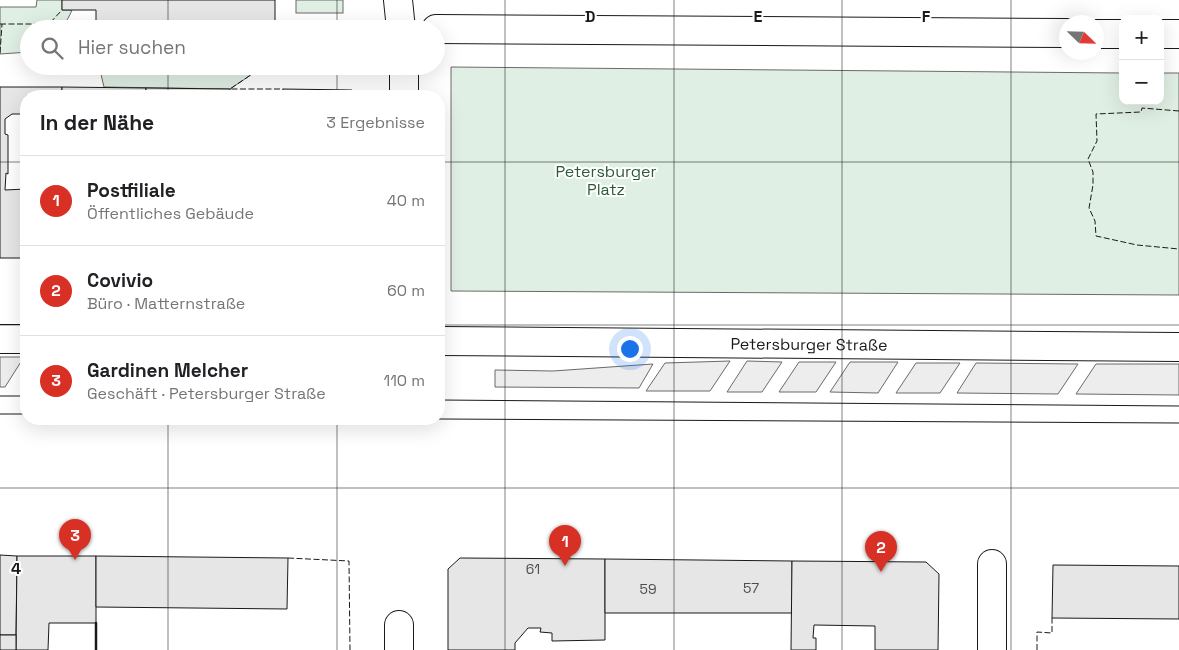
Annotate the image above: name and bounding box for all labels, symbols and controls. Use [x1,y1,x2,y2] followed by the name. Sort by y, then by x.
[585,6,595,27] text: D
[754,6,763,27] text: E
[922,6,931,27] text: F
[1059,15,1104,60] north arrow
[1119,15,1164,105] map controls
[1119,15,1164,60] button: +
[20,20,445,75] search box
[38,34,66,62] icon: search
[78,35,186,60] text: Hier suchen
[1119,60,1164,105] button: −
[40,109,154,136] text: In der Nähe
[326,112,425,133] text: 3 Ergebnisse
[556,161,656,200] park label: Petersburger Platz
[87,178,176,203] text: Postfiliale
[52,190,60,211] text: 1
[387,190,425,211] text: 40 m
[87,203,254,224] text: Öffentliches Gebäude
[87,268,153,293] text: Covivio
[51,280,61,301] text: 2
[387,280,425,301] text: 60 m
[87,293,245,314] text: Büro · Matternstraße
[730,333,888,355] street label: Petersburger Straße
[617,336,643,362] your location
[87,358,248,383] text: Gardinen Melcher
[51,370,61,391] text: 3
[383,370,425,391] text: 110 m
[87,383,326,404] text: Geschäft · Petersburger Straße
[59,519,91,560] pin: 3
[549,525,581,566] pin: 1
[865,531,897,572] pin: 2
[11,558,21,579] text: 4
[526,560,540,578] house number: 61
[743,579,759,597] house number: 57
[640,580,656,598] house number: 59

